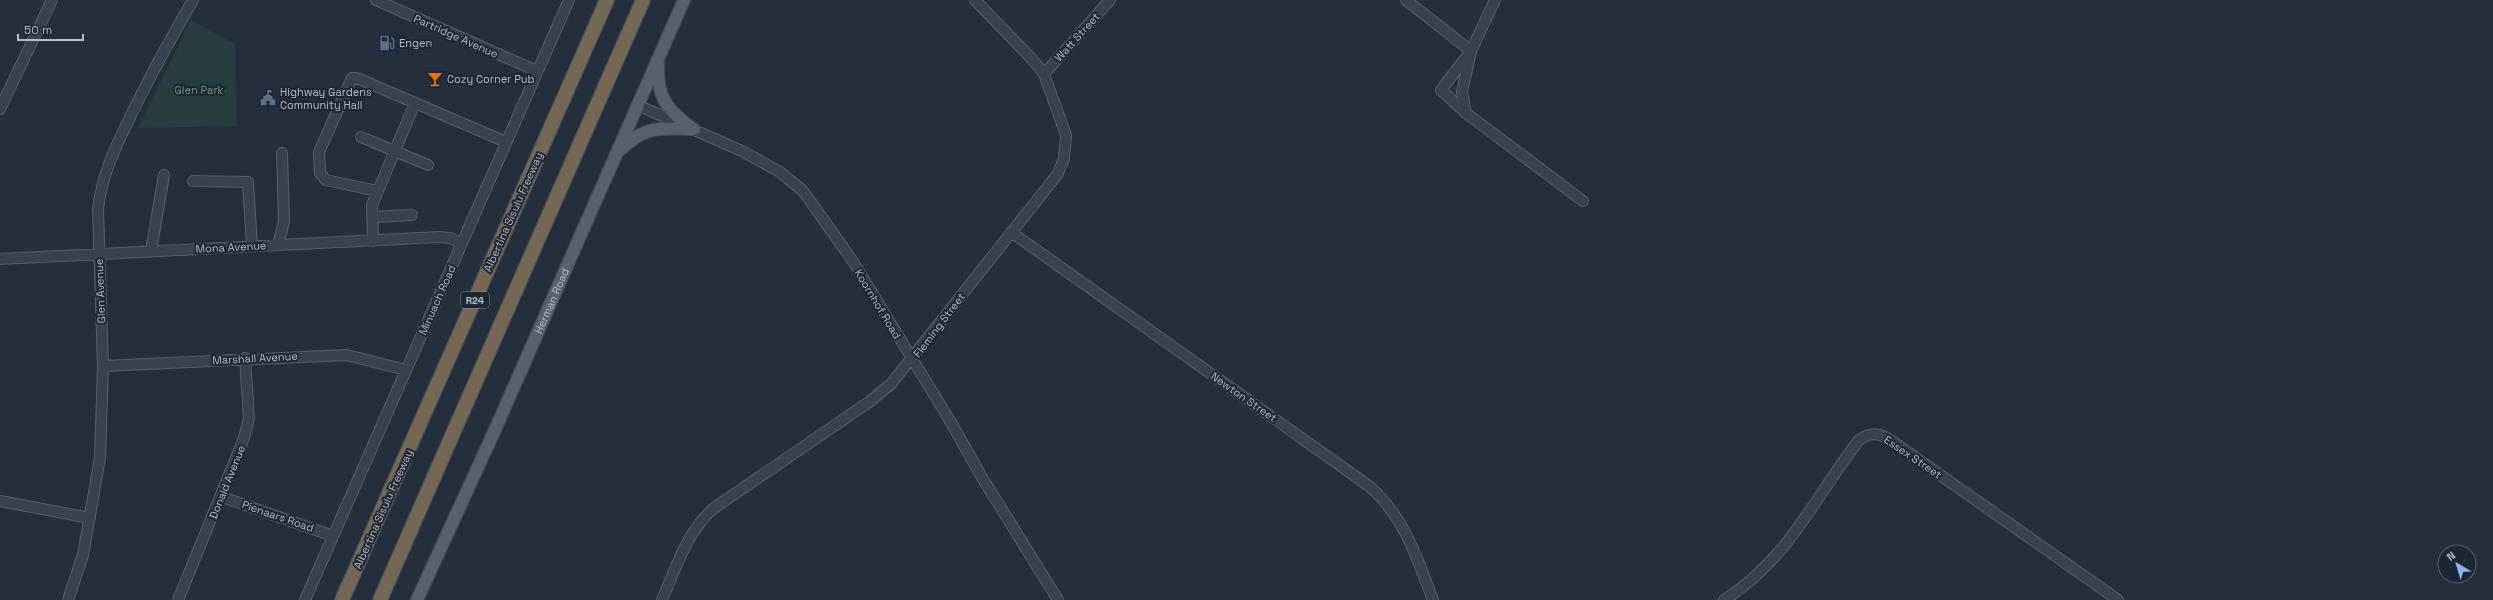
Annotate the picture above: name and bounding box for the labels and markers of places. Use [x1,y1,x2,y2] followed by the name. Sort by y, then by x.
[378,34,396,52] fuel station icon: Engen
[399,36,432,50] place label: Engen
[426,70,444,88] bar icon: Cozy Corner Pub
[447,72,535,86] place label: Cozy Corner Pub
[280,85,372,112] place label: Highway Gardens Community Hall
[259,89,277,107] public building icon: Highway Gardens Community Hall

